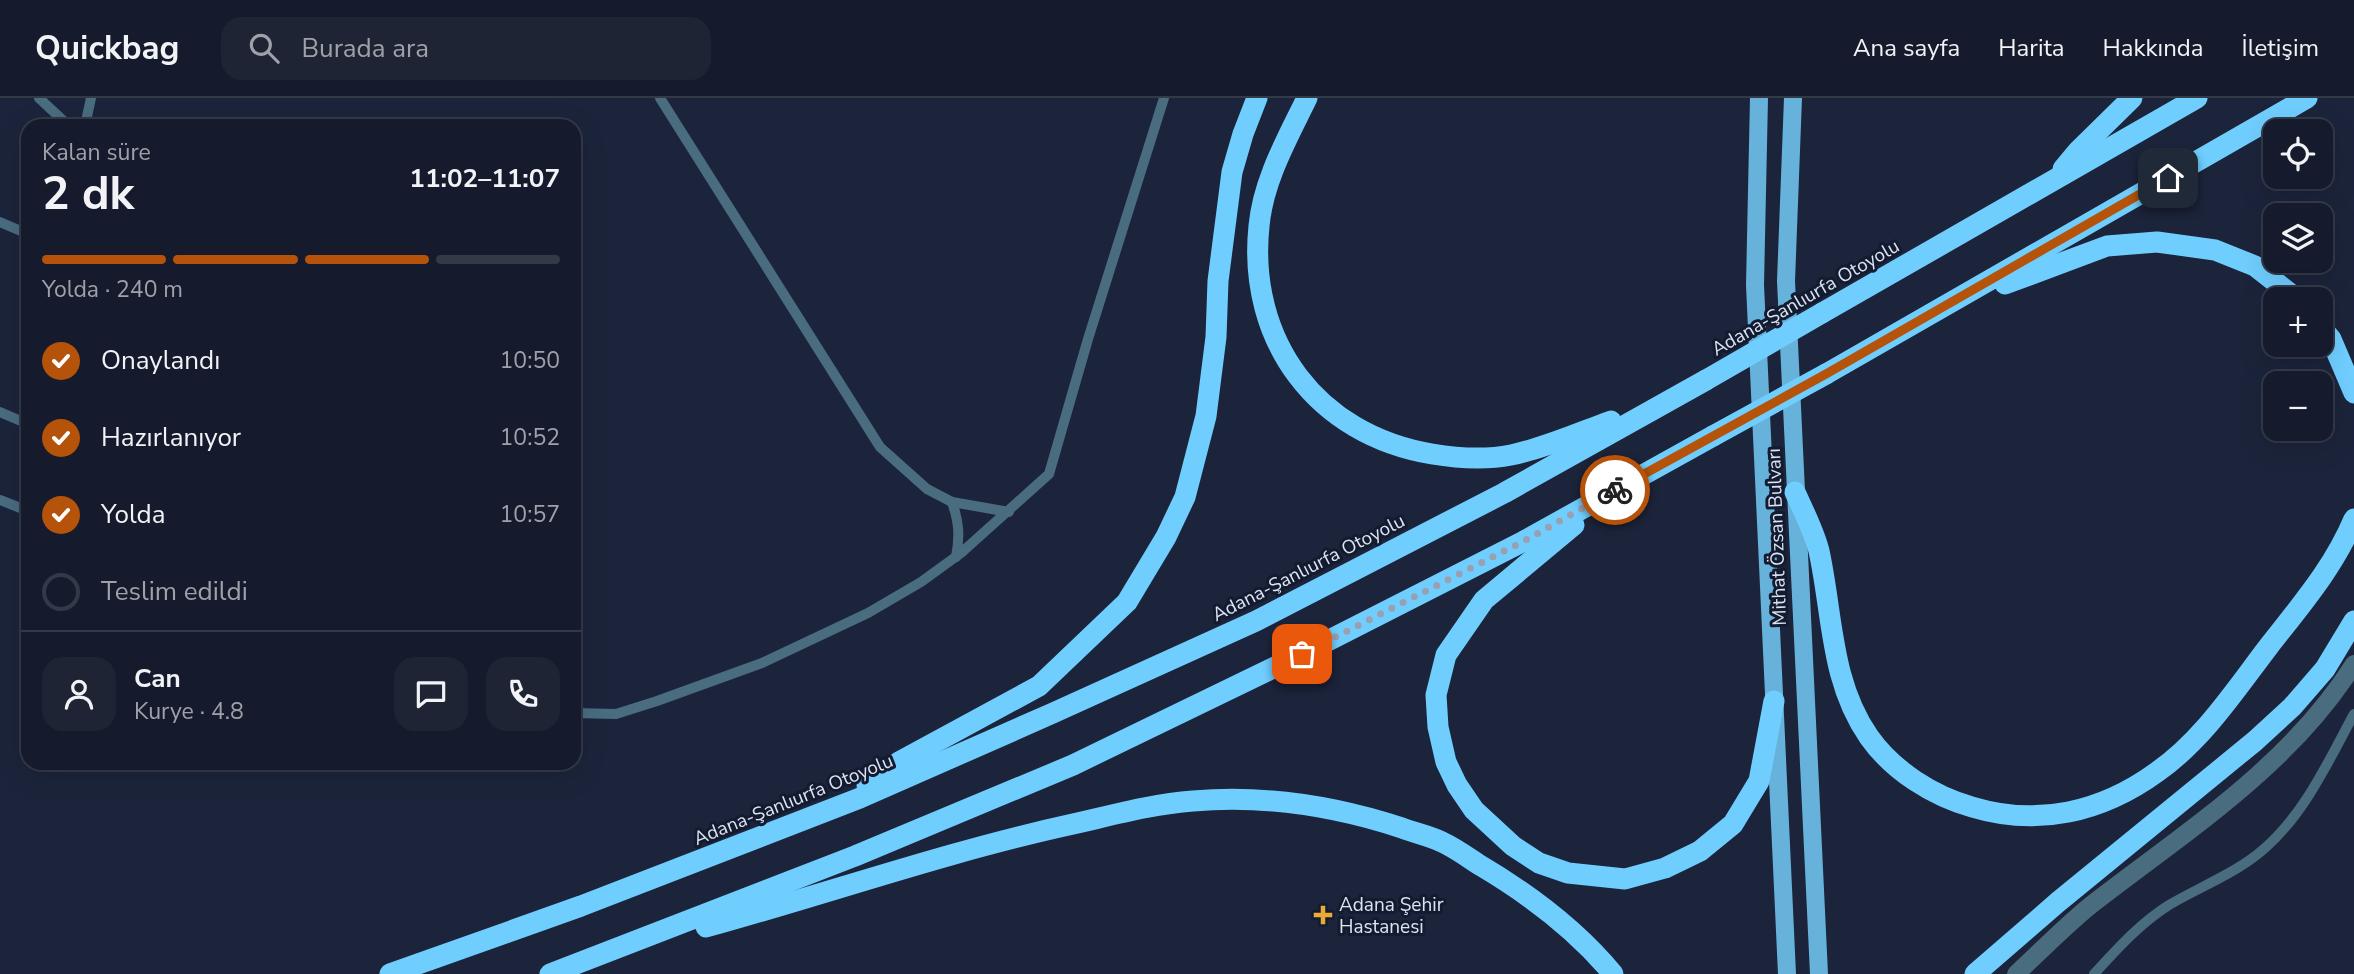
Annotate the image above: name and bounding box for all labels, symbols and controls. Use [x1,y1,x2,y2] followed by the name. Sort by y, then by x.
[221,17,711,80] search box
[35,26,179,71] text: Quickbag
[245,29,283,67] icon: search
[301,31,429,66] text: Burada ara
[1853,32,1960,64] text: Ana sayfa
[1998,32,2065,64] text: Harita
[2103,32,2203,64] text: Hakkında
[2241,32,2319,64] text: İletişim
[2263,119,2333,441] map controls
[2263,119,2333,189] button: locate
[42,137,151,168] text: Kalan süre
[2138,148,2198,208] pin
[2149,159,2187,197] icon: home
[409,161,560,196] text: 11:02–11:07
[42,162,134,225] text: 2 dk
[2263,203,2333,273] button: layers
[1707,233,1904,362] street label: Adana-Şanlıurfa Otoyolu
[42,274,183,305] text: Yolda · 240 m
[2263,287,2333,357] button: +
[42,342,80,380] icon: check
[101,343,220,378] text: Onaylandı
[500,345,560,376] text: 10:50
[2263,371,2333,441] button: −
[42,419,80,457] icon: check
[101,420,241,455] text: Hazırlanıyor
[500,422,560,453] text: 10:52
[1761,448,1793,626] street label: Mithat Özsan Bulvarı
[1580,455,1650,525] courier
[1596,471,1634,509] icon: bike
[42,496,80,534] icon: check
[101,497,165,532] text: Yolda
[500,499,560,530] text: 10:57
[1208,508,1409,628] street label: Adana-Şanlıurfa Otoyolu
[101,574,248,609] text: Teslim edildi
[1272,624,1332,684] pin
[1283,635,1321,673] icon: bag
[42,657,116,731] button: person
[394,657,468,731] button: chat
[486,657,560,731] button: phone
[134,661,181,696] text: Can
[134,696,244,727] text: Kurye · 4.8
[690,748,897,852] street label: Adana-Şanlıurfa Otoyolu
[1339,892,1444,940] place label: Adana Şehir Hastanesi
[1313,905,1333,925] marker: Adana Şehir Hastanesi

